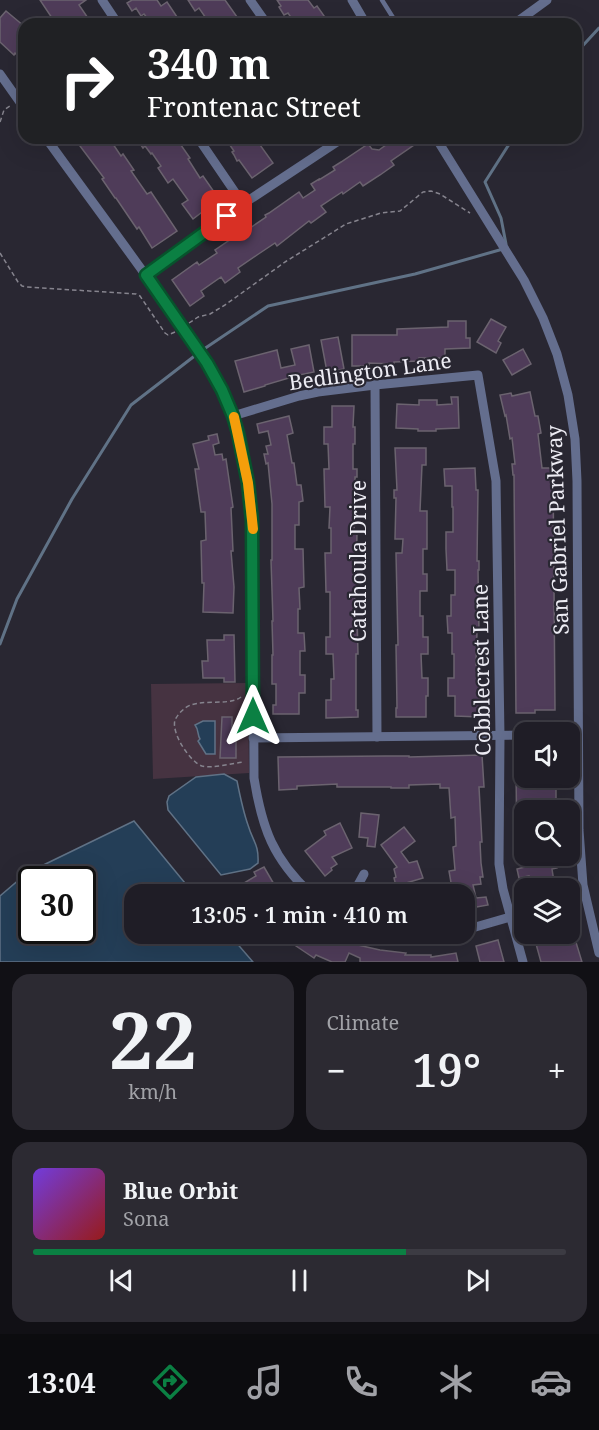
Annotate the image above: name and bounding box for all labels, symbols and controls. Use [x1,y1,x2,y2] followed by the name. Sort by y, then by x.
[147,34,271,91] text: 340 m
[48,42,126,120] icon: right
[147,88,361,125] text: Frontenac Street
[201,190,252,241] pin
[210,199,243,232] icon: arrive
[287,346,453,396] street label: Bedlington Lane
[539,425,575,635] street label: San Gabriel Parkway
[344,480,372,642] street label: Catahoula Drive
[466,584,496,756] street label: Cobblecrest Lane
[221,684,285,748] position arrow
[514,722,580,944] map controls
[514,722,580,788] button: sound
[514,800,580,866] button: search
[18,866,96,944] speed limit sign: 30
[514,878,580,944] button: layers
[191,899,408,929] text: 13:05 · 1 min · 410 m
[109,986,197,1092] text: 22
[327,1009,399,1036] text: Climate
[412,1039,481,1100] text: 19°
[327,1048,346,1093] text: −
[548,1048,566,1093] text: +
[128,1078,177,1105] text: km/h
[123,1175,238,1205] text: Blue Orbit
[123,1205,170,1232] text: Sona
[105,1264,138,1297] icon: previous
[283,1264,316,1297] icon: pause
[461,1264,494,1297] icon: next
[149,1361,191,1403] icon: directions
[244,1361,286,1403] icon: music
[340,1361,382,1403] icon: phone
[435,1361,477,1403] icon: climate
[530,1361,572,1403] icon: car
[27,1364,96,1401] text: 13:04

